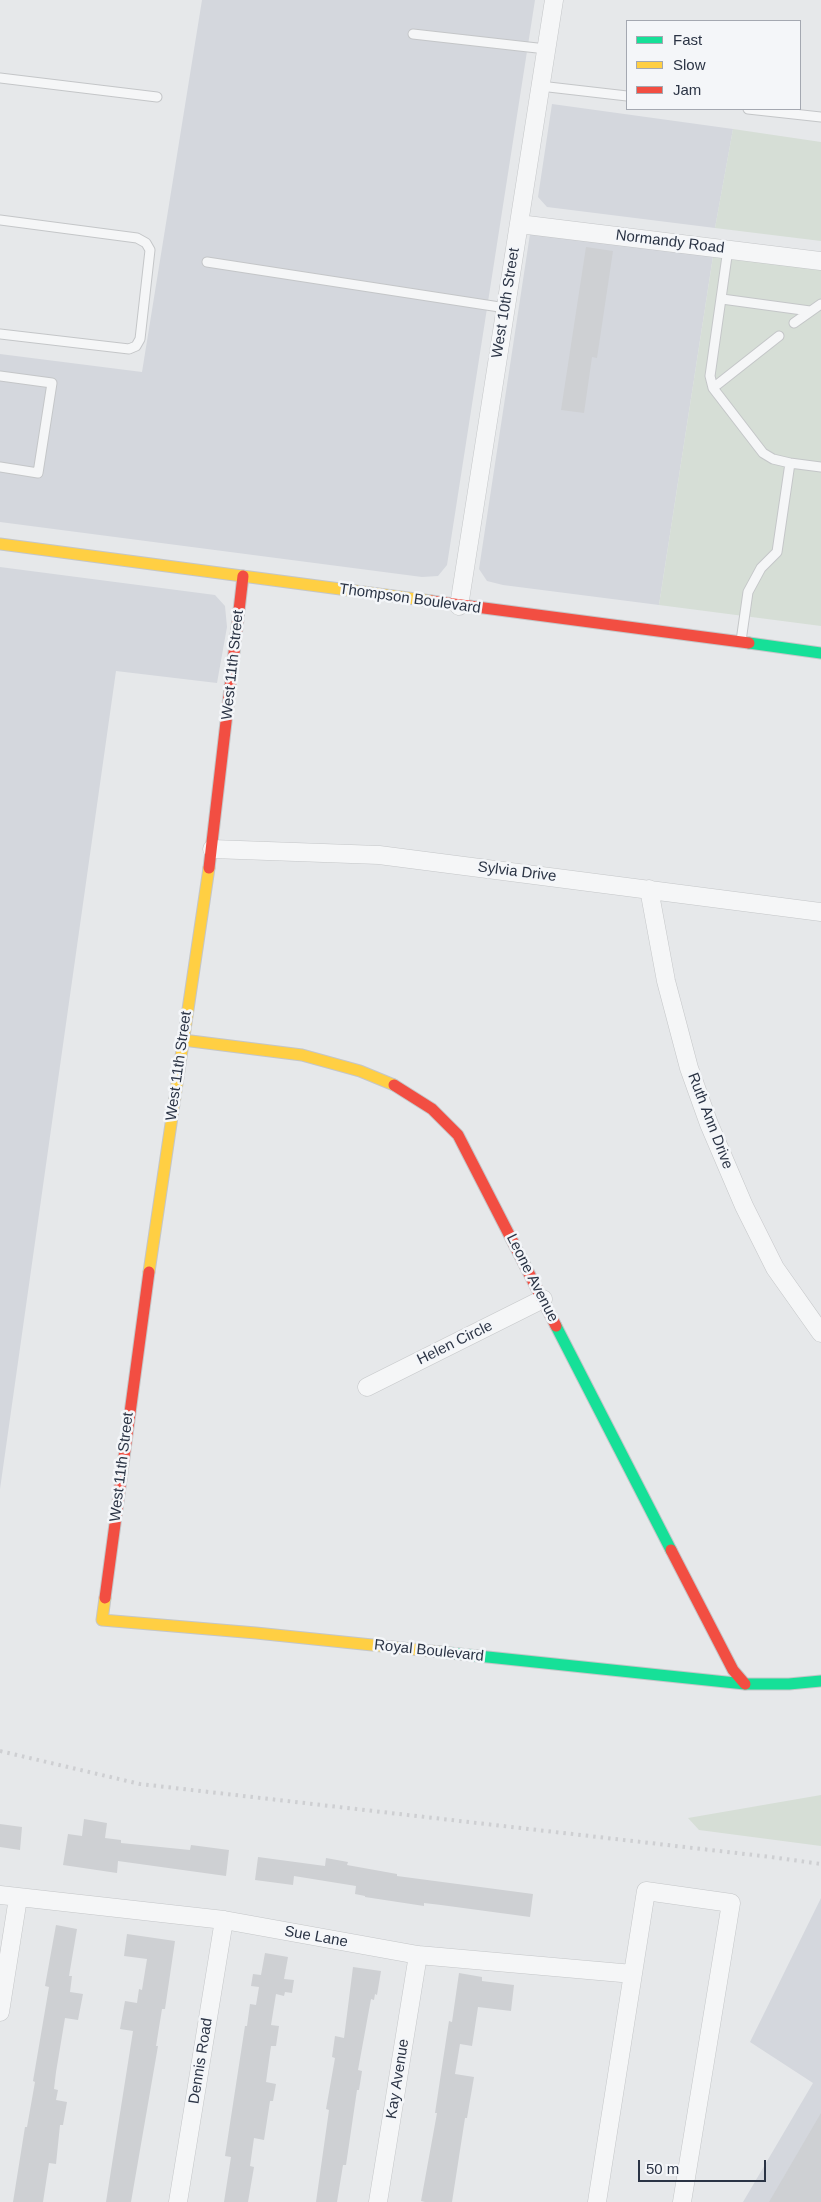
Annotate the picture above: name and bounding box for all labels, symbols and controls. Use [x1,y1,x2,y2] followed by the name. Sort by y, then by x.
[626,20,801,110] legend
[673,31,702,48] text: Fast
[673,56,706,73] text: Slow
[673,81,701,98] text: Jam
[615,226,725,258] street label: Normandy Road
[488,247,524,359] street label: West 10th Street
[338,580,482,618] street label: Thompson Boulevard
[218,609,248,721] street label: West 11th Street
[477,858,557,886] street label: Sylvia Drive
[162,1010,196,1122] street label: West 11th Street
[683,1070,737,1172] street label: Ruth Ann Drive
[502,1231,562,1325] street label: Leone Avenue
[414,1317,496,1369] street label: Helen Circle
[106,1411,138,1523] street label: West 11th Street
[373,1636,485,1666] street label: Royal Boulevard
[283,1923,349,1951] street label: Sue Lane
[185,2017,217,2105] street label: Dennis Road
[383,2038,413,2120] street label: Kay Avenue
[641,2150,768,2182] scale bar
[646,2160,679,2177] text: 50 m

